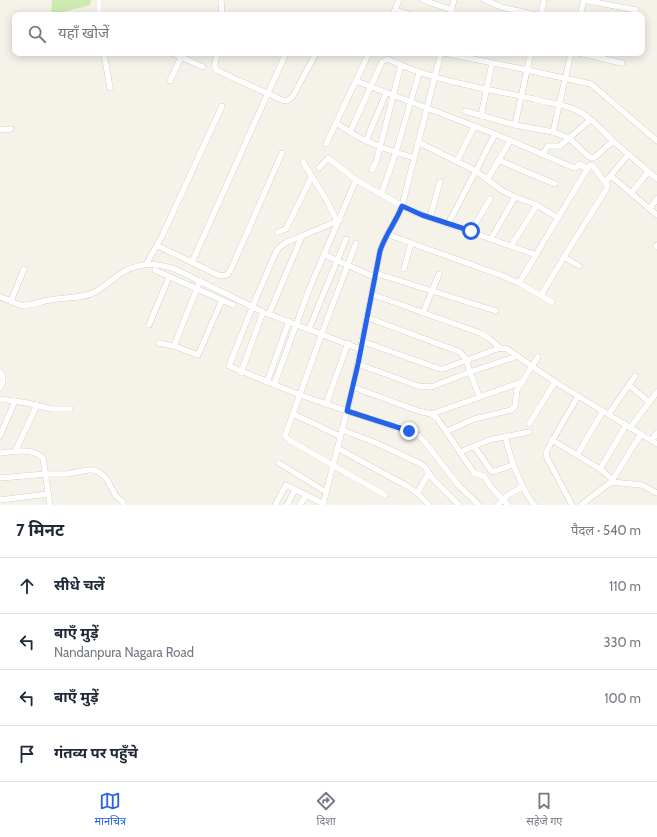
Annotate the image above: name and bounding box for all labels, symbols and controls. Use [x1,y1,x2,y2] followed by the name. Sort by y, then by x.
[12,12,645,56] search box
[26,23,48,45] icon: search
[58,24,109,42] text: यहाँ खोजें
[462,222,480,240] route start
[400,422,418,440] route end
[16,520,64,540] text: 7 मिनट
[571,522,641,538] text: पैदल · 540 m
[16,575,38,597] icon: ahead
[54,576,105,594] text: सीधे चलें
[609,578,641,594] text: 110 m
[54,624,99,642] text: बाएँ मुड़ें
[16,631,38,653] icon: left
[604,634,641,650] text: 330 m
[54,644,194,660] text: Nandanpura Nagara Road
[16,687,38,709] icon: left
[54,688,99,706] text: बाएँ मुड़ें
[604,690,641,706] text: 100 m
[16,743,38,765] icon: arrive
[54,744,138,762] text: गंतव्य पर पहुँचे
[95,790,126,829] tab: मानचित्र
[315,790,337,829] tab: दिशा
[526,790,562,829] tab: सहेजे गए

